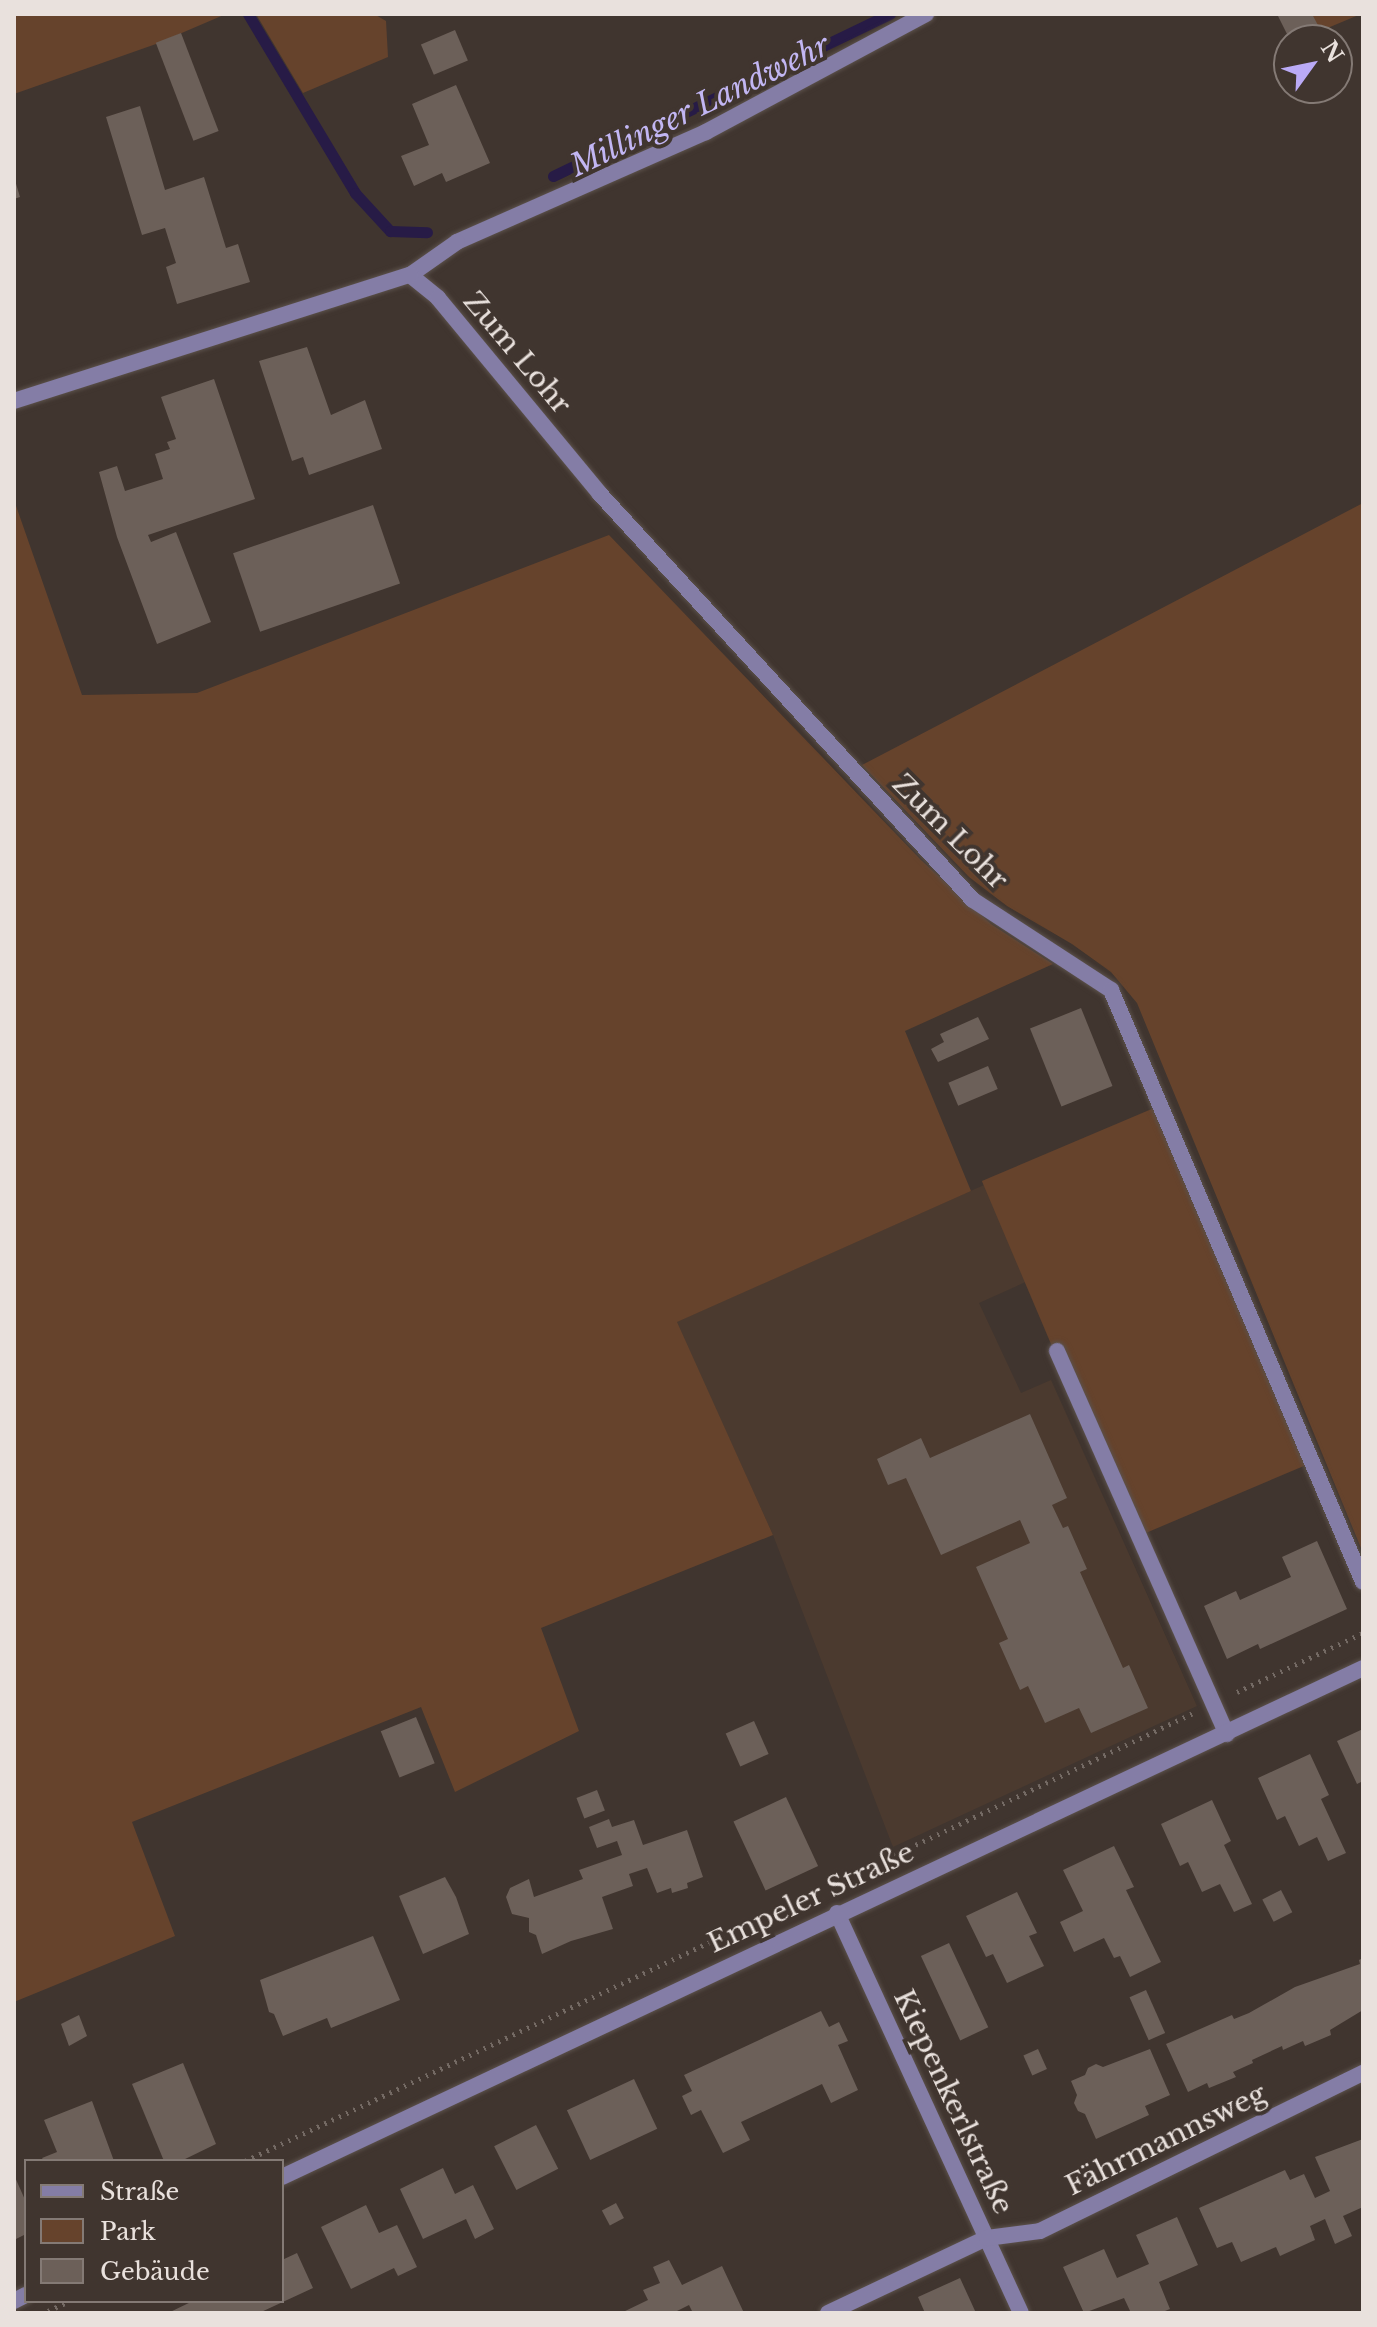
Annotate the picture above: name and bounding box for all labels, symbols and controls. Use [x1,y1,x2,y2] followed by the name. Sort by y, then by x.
[1273,24,1353,104] north arrow
[564,27,836,185] water label: Millinger Landwehr
[1315,36,1349,68] text: N
[456,285,578,421] street label: Zum Lohr
[885,767,1015,897] street label: Zum Lohr
[702,1835,920,1961] street label: Empeler Straße
[886,1984,1020,2220] street label: Kiepenkerlstraße
[1060,2077,1272,2203] street label: Fährmannsweg
[24,2159,284,2303] legend
[100,2177,179,2206] text: Straße
[100,2217,156,2246] text: Park
[100,2257,210,2286] text: Gebäude

